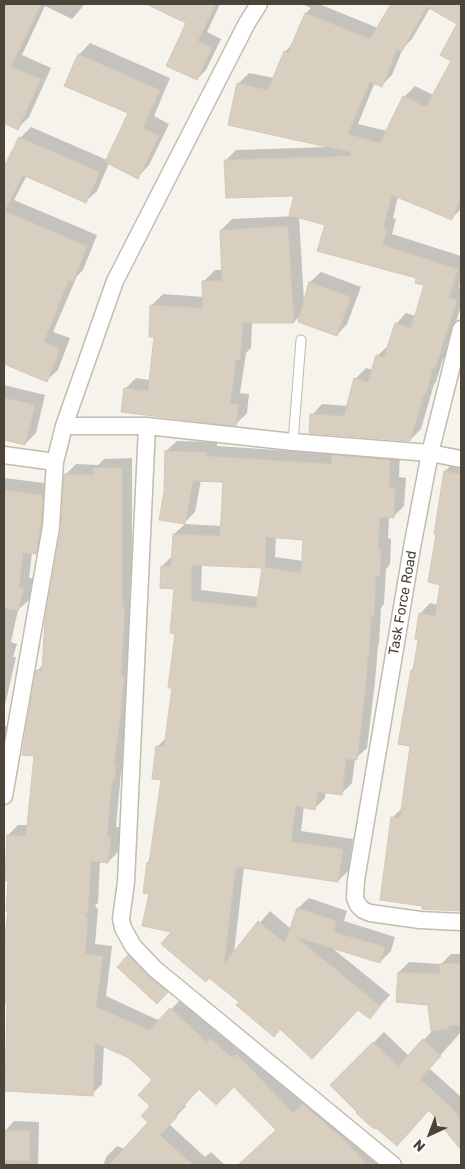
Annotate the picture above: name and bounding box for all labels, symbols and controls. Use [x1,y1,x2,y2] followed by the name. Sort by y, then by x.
[386,549,420,657] street label: Task Force Road
[405,1109,455,1159] north arrow
[410,1136,429,1155] text: N

